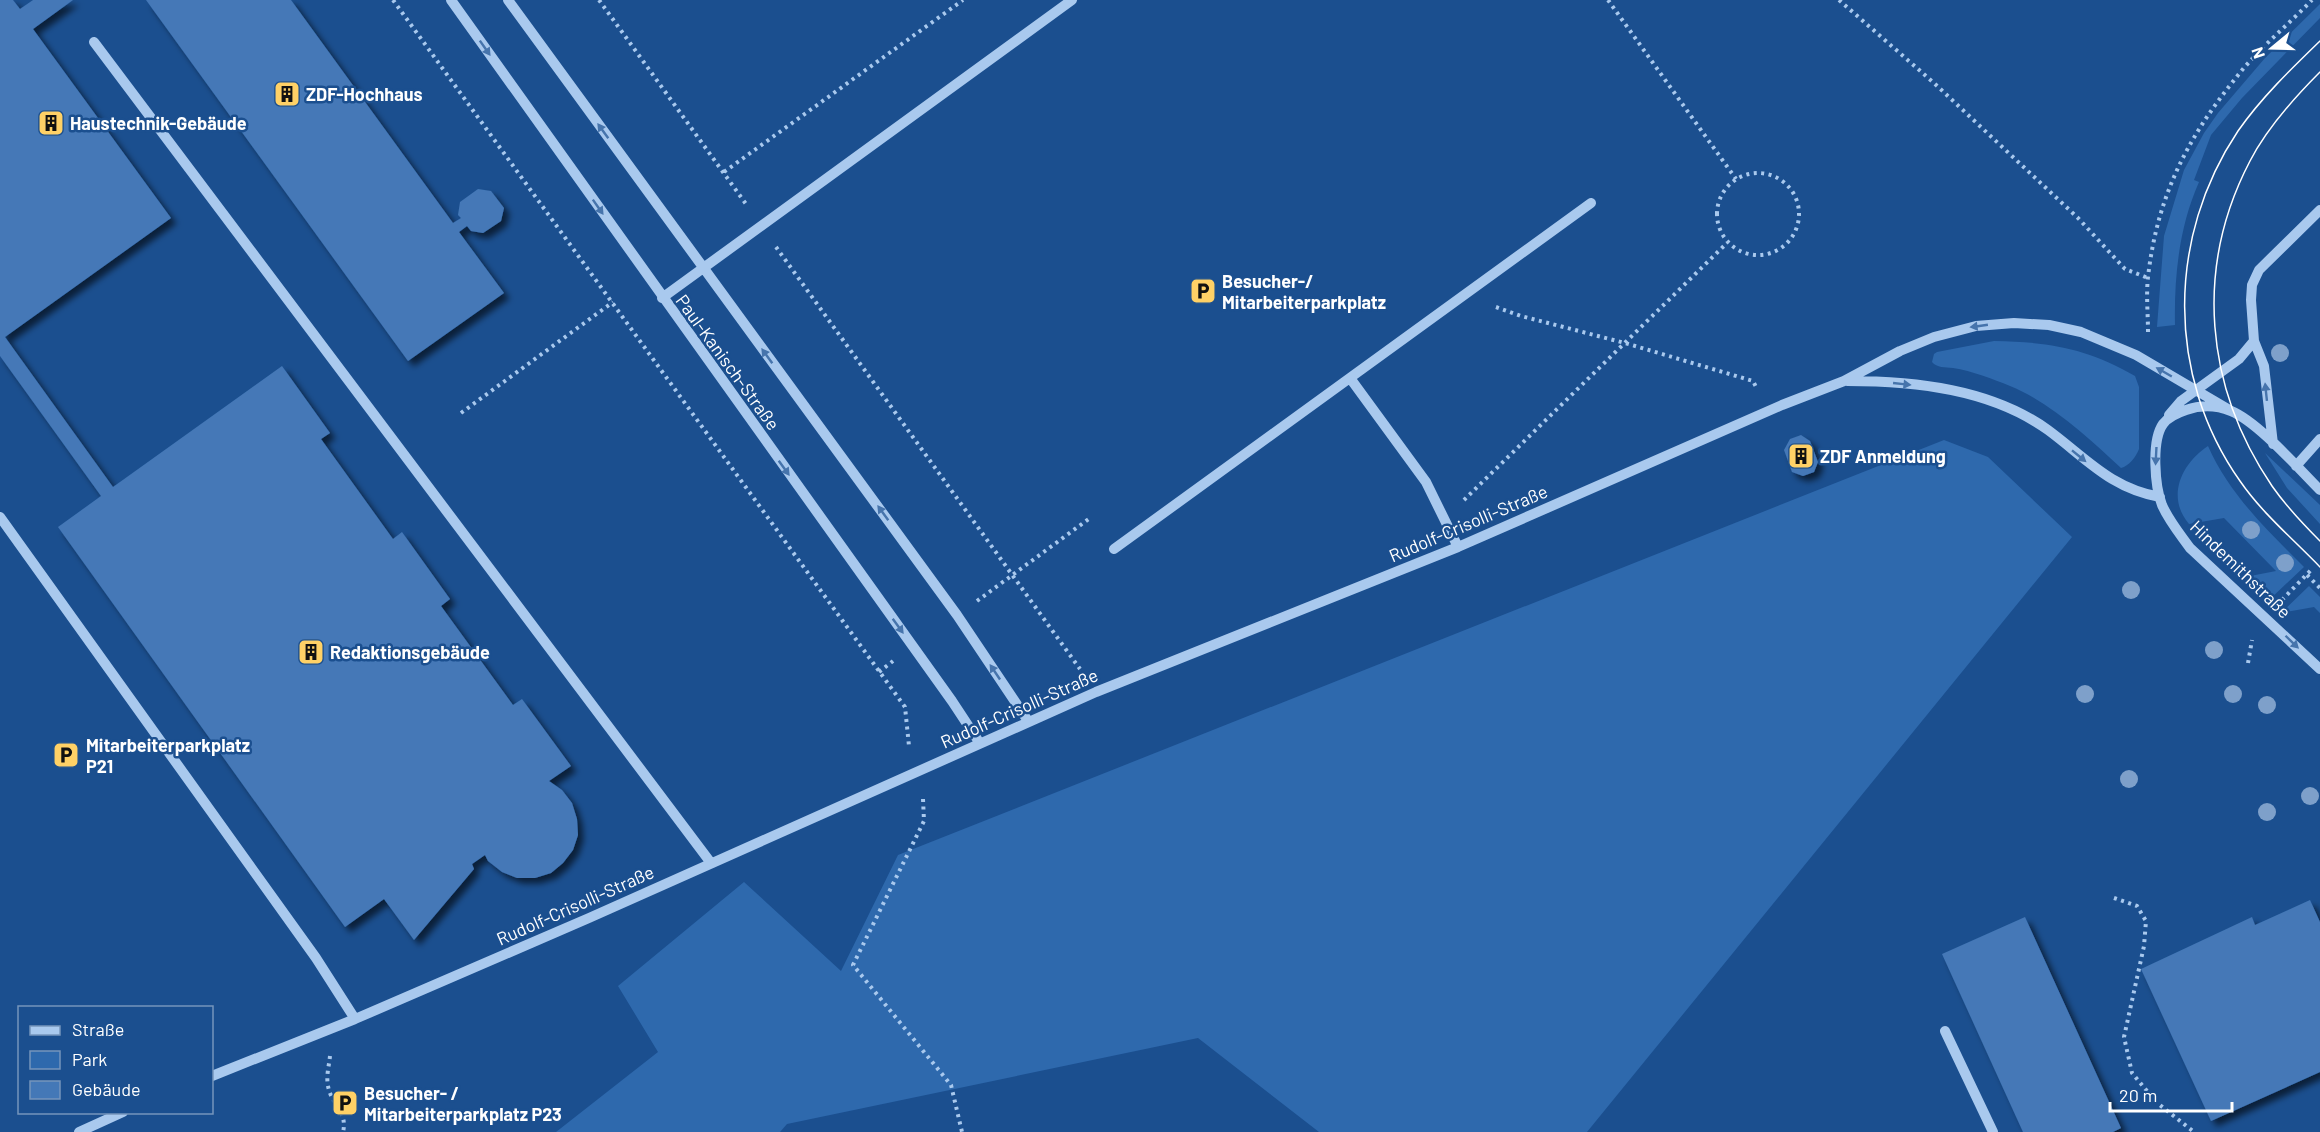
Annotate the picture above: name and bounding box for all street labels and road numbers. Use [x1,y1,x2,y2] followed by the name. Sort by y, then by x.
[671,290,785,434] street label: Paul-Kanisch-Straße
[1385,480,1551,566] street label: Rudolf-Crisolli-Straße
[2186,515,2296,623] street label: Hindemithstraße
[937,663,1101,753] street label: Rudolf-Crisolli-Straße
[493,860,657,950] street label: Rudolf-Crisolli-Straße

